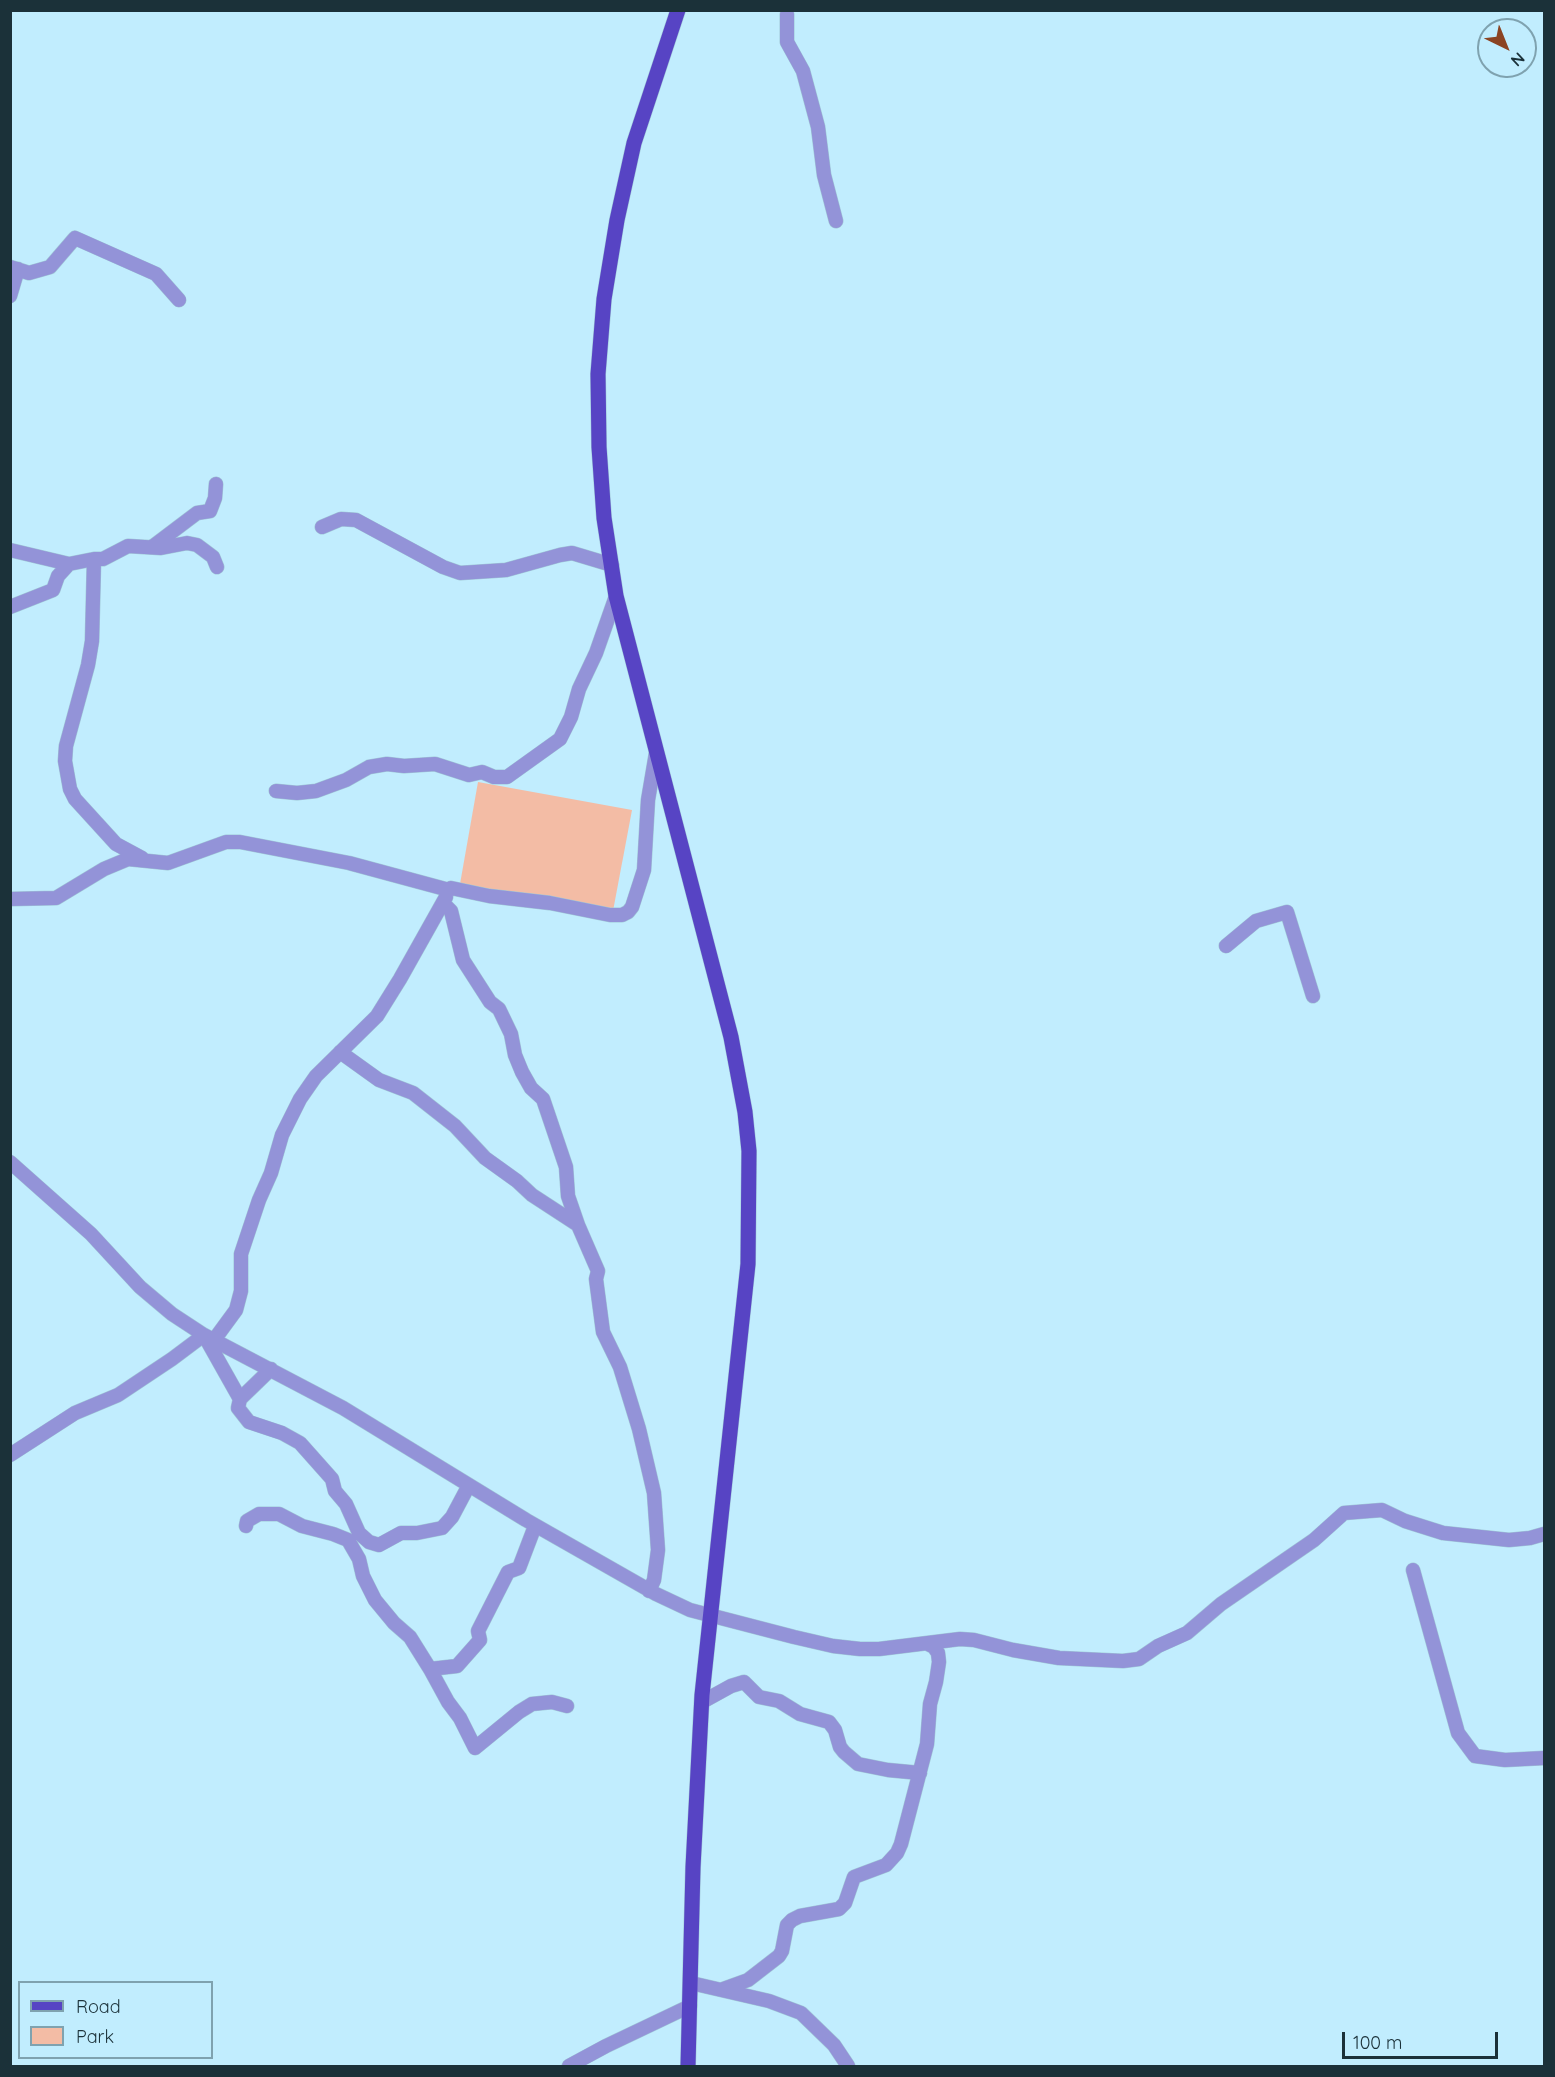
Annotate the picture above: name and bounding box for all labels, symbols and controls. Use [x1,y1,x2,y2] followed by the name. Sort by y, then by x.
[1477,18,1537,78] north arrow
[1507,48,1529,71] text: N
[18,1981,213,2059] legend
[76,1995,121,2018] text: Road
[1345,2020,1501,2058] scale bar
[76,2025,114,2048] text: Park
[1353,2031,1402,2054] text: 100 m

